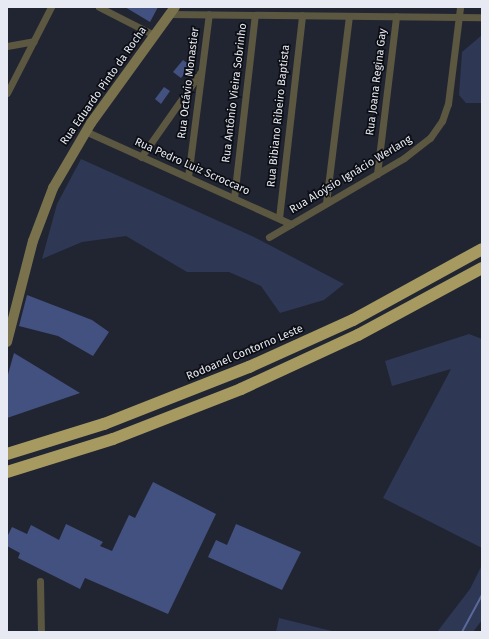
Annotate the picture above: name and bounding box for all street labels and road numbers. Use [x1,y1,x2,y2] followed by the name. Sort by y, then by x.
[220,22,250,164] street label: Rua Antônio Vieira Sobrinho
[58,24,150,148] street label: Rua Eduardo Pinto da Rocha
[176,27,202,139] street label: Rua Octávio Monastier
[364,28,390,136] street label: Rua Joana Regina Gay
[265,44,293,188] street label: Rua Bibiano Ribeiro Baptista
[287,133,415,217] street label: Rua Aloýsio Ignácio Werlang
[132,136,252,198] street label: Rua Pedro Luiz Scroccaro
[185,322,305,384] street label: Rodoanel Contorno Leste

